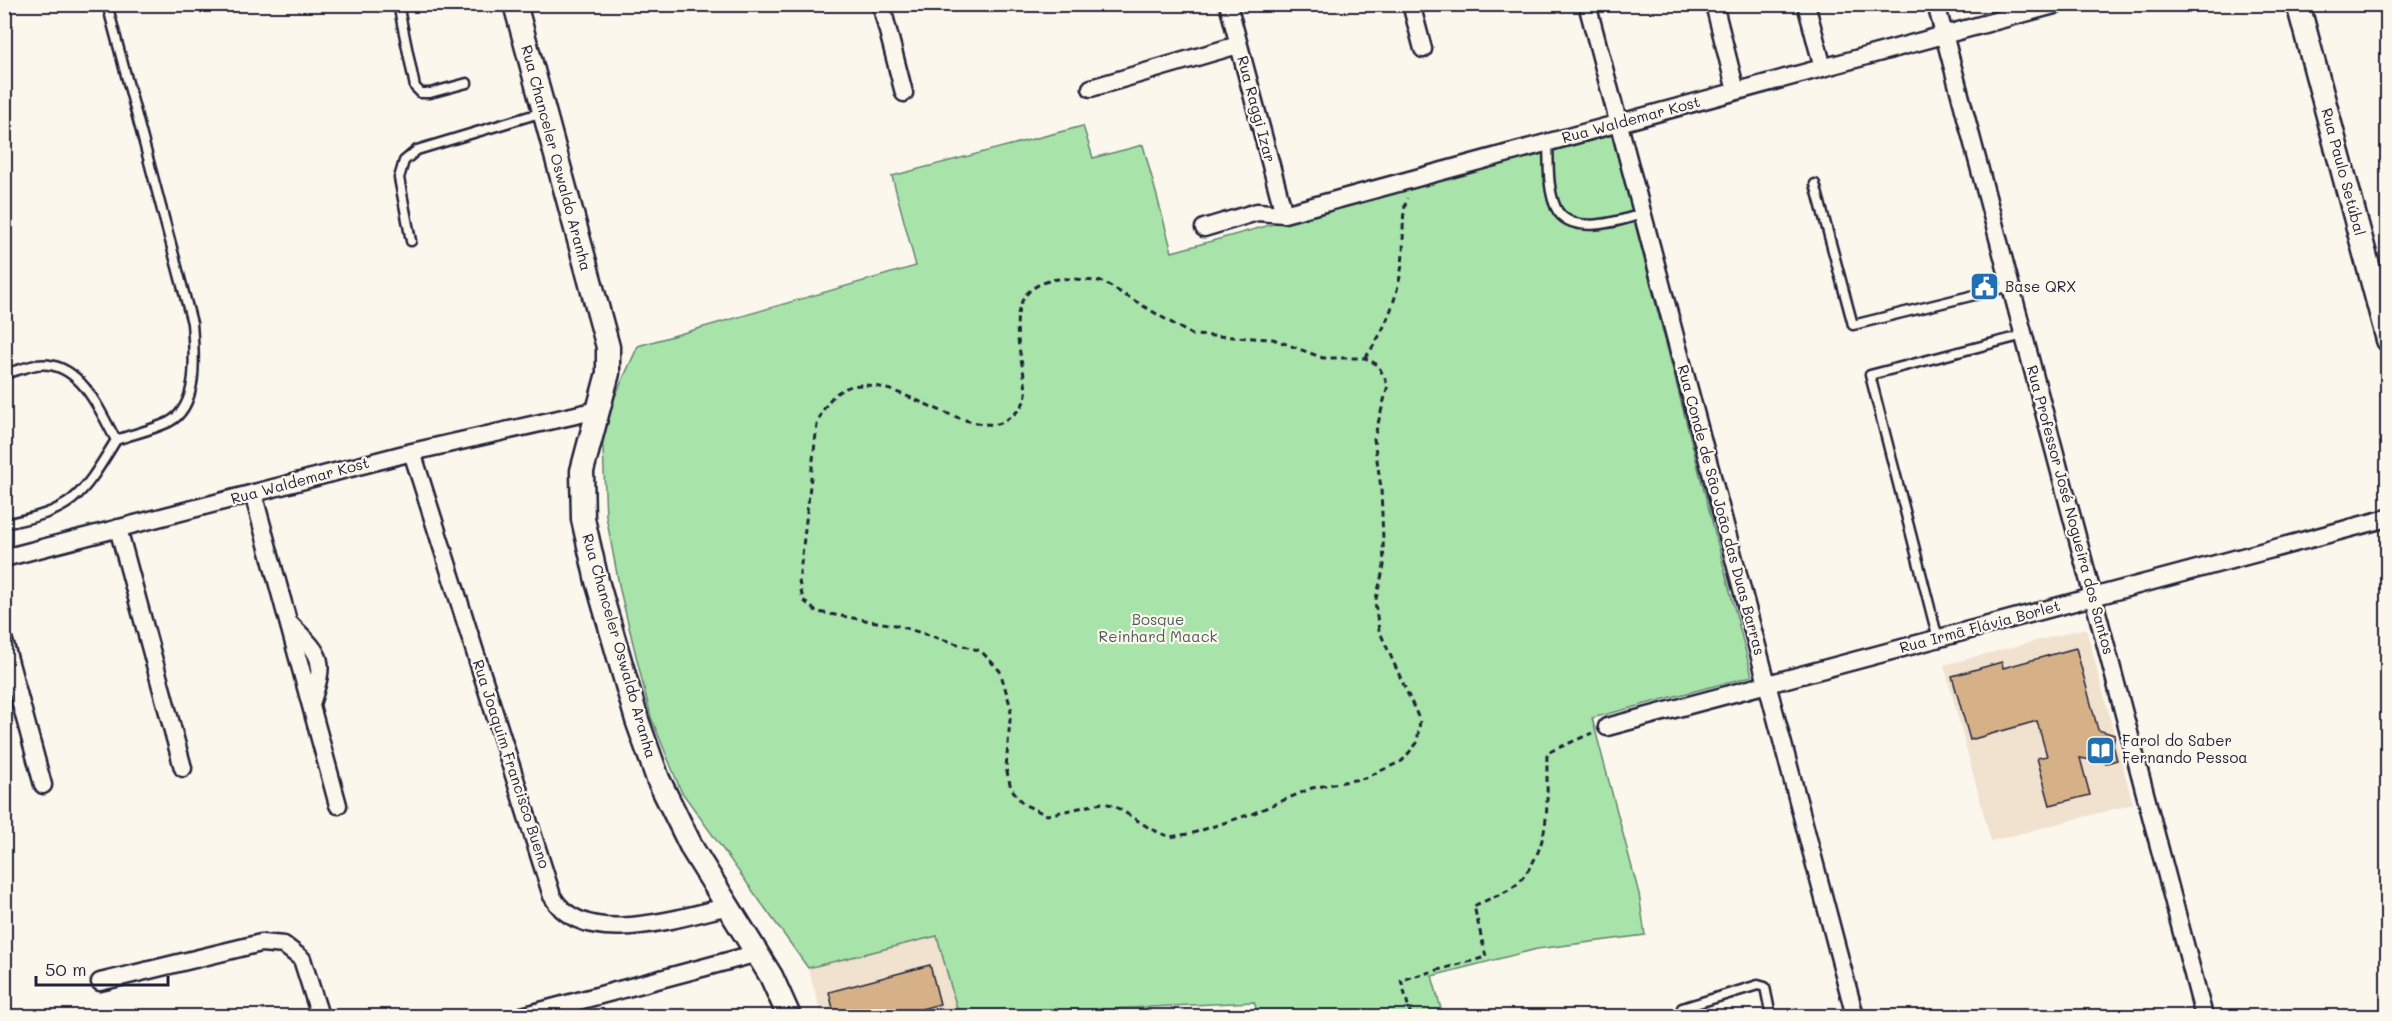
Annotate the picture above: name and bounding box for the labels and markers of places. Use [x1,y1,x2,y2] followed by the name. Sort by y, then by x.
[1968,271,2000,303] public building icon: Base QRX
[2005,276,2076,296] place label: Base QRX
[2122,730,2248,767] place label: Farol do Saber Fernando Pessoa
[2085,734,2117,766] library icon: Farol do Saber Fernando Pessoa

